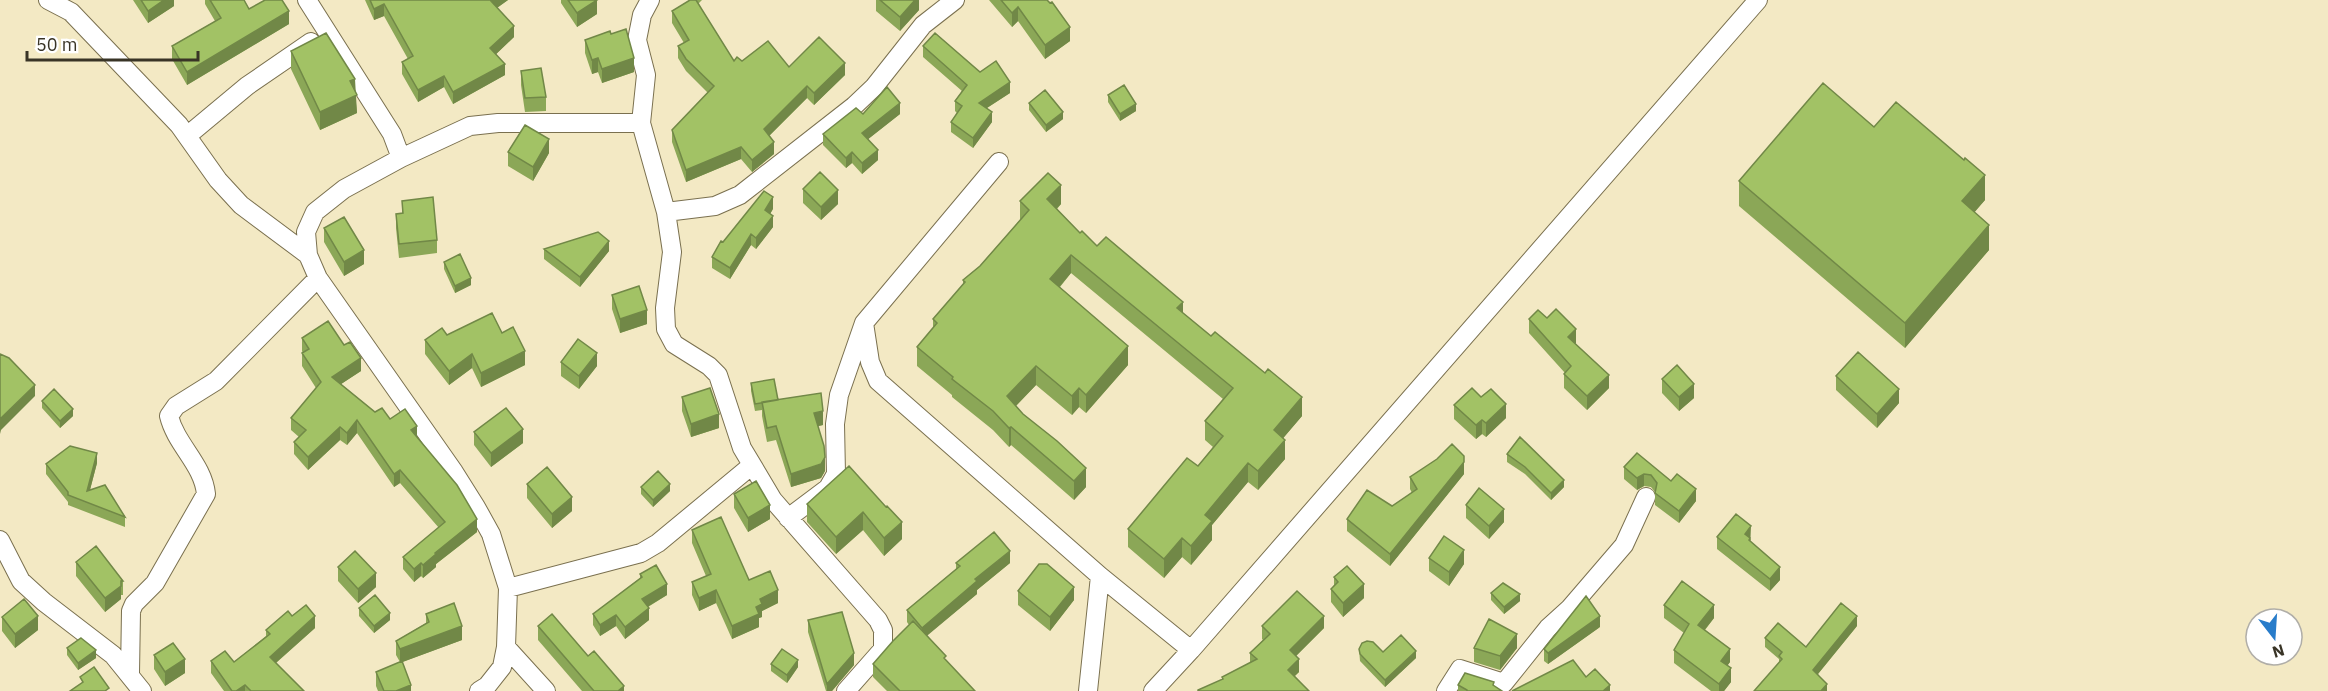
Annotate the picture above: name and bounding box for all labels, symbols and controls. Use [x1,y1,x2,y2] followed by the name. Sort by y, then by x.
[27,24,198,62] scale bar
[36,33,78,56] text: 50 m
[2244,607,2304,667] north arrow
[2270,640,2287,663] text: N

